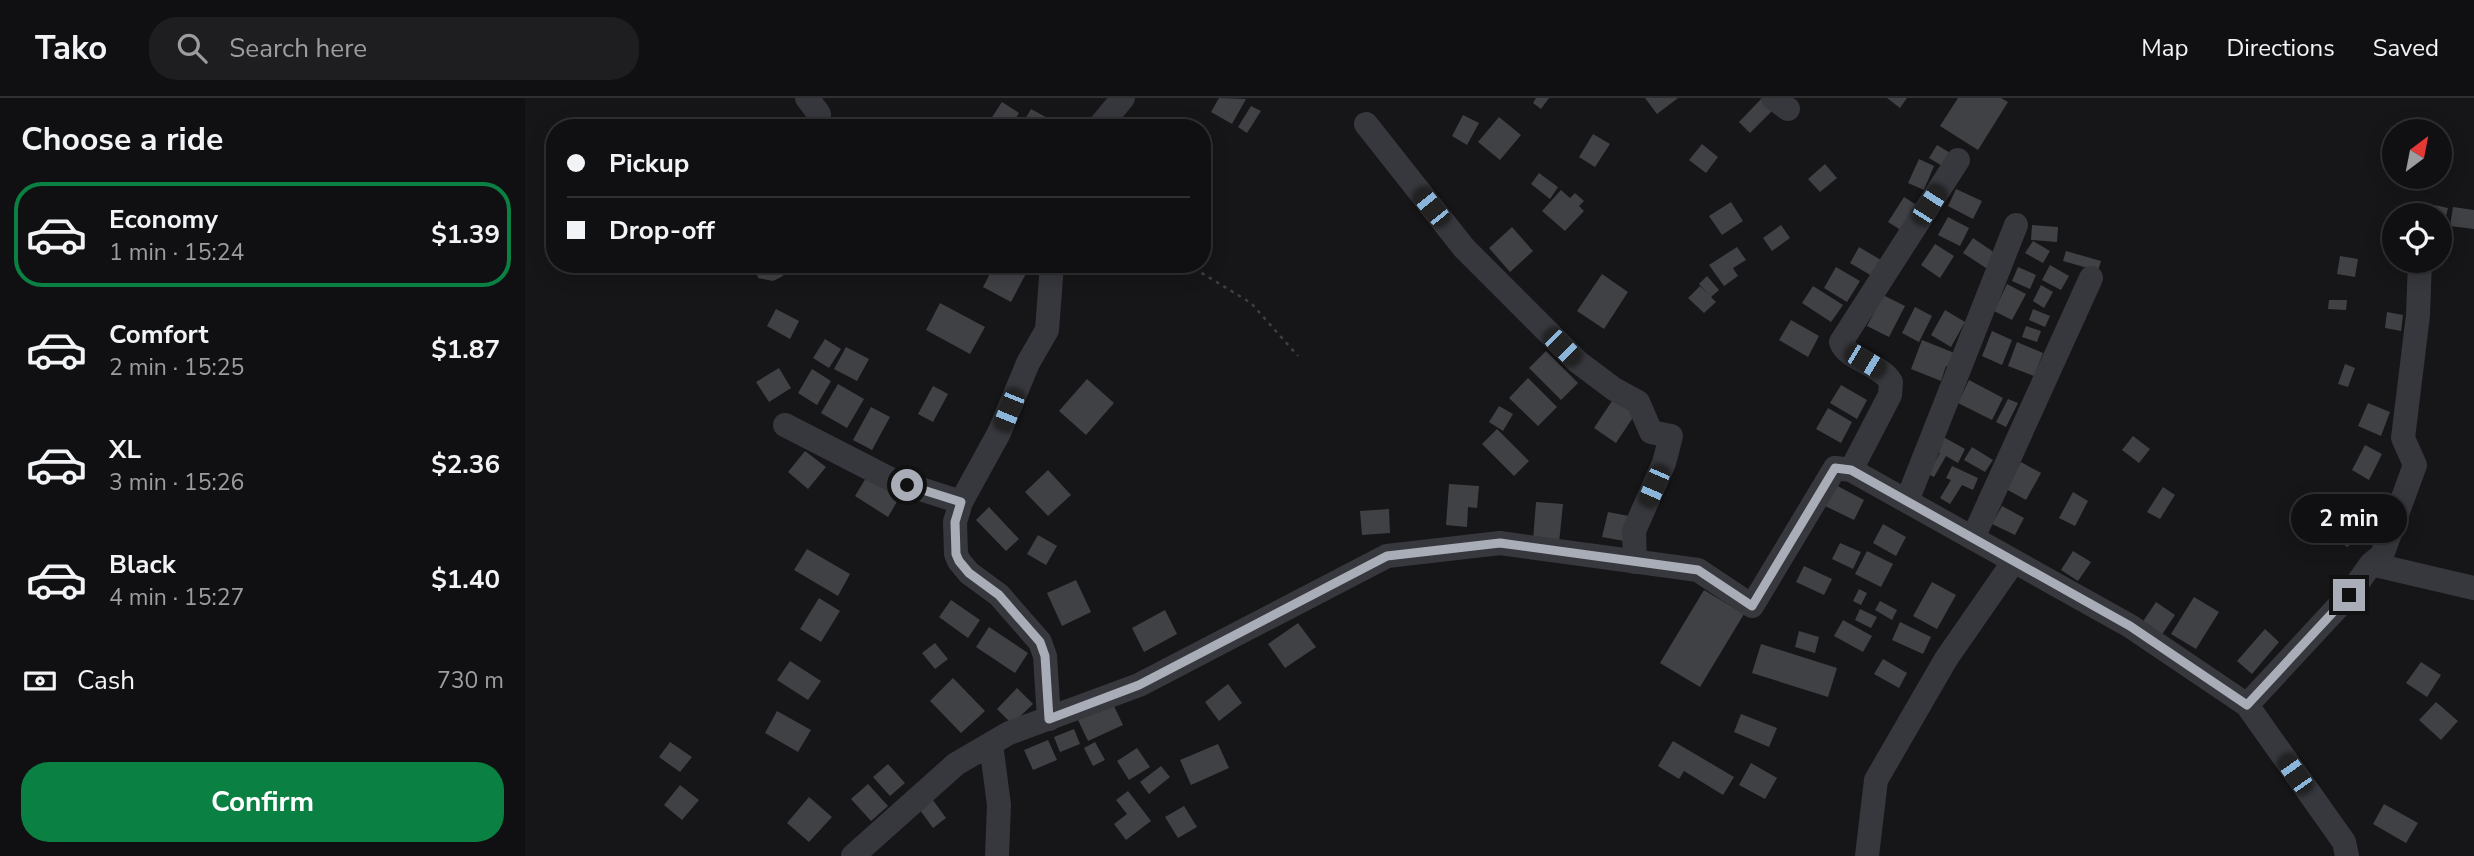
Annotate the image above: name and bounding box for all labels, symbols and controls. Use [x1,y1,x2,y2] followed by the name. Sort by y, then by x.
[149,17,639,80] search box
[35,26,107,71] text: Tako
[173,29,211,67] icon: search
[229,31,367,66] text: Search here
[2141,32,2188,64] text: Map
[2226,32,2335,64] text: Directions
[2373,32,2439,64] text: Saved
[21,118,223,161] text: Choose a ride
[2382,119,2452,189] north arrow
[2382,119,2452,273] map controls
[609,146,689,181] text: Pickup
[1909,182,1950,228] car
[1410,184,1453,230] car
[109,202,218,237] text: Economy
[25,203,88,266] icon: car
[2382,203,2452,273] button: locate
[609,213,715,248] text: Drop-off
[431,217,500,252] text: $1.39
[109,237,244,268] text: 1 min · 15:24
[109,317,209,352] text: Comfort
[25,318,88,381] icon: car
[1540,325,1585,369] car
[431,332,500,367] text: $1.87
[1842,341,1889,381] car
[109,352,244,383] text: 2 min · 15:25
[992,387,1027,433] car
[109,432,141,467] text: XL
[25,433,88,496] icon: car
[431,447,500,482] text: $2.36
[1637,463,1672,509] car
[109,467,244,498] text: 3 min · 15:26
[891,469,923,501] route start
[2291,494,2407,542] callout: 2 min
[2319,503,2379,534] text: 2 min
[109,547,176,582] text: Black
[25,548,88,611] icon: car
[431,562,500,597] text: $1.40
[2333,579,2365,611] route end
[109,582,244,613] text: 4 min · 15:27
[21,662,59,700] icon: cash
[77,663,135,698] text: Cash
[437,665,504,696] text: 730 m
[2275,751,2316,797] car
[21,762,504,842] button: Confirm

